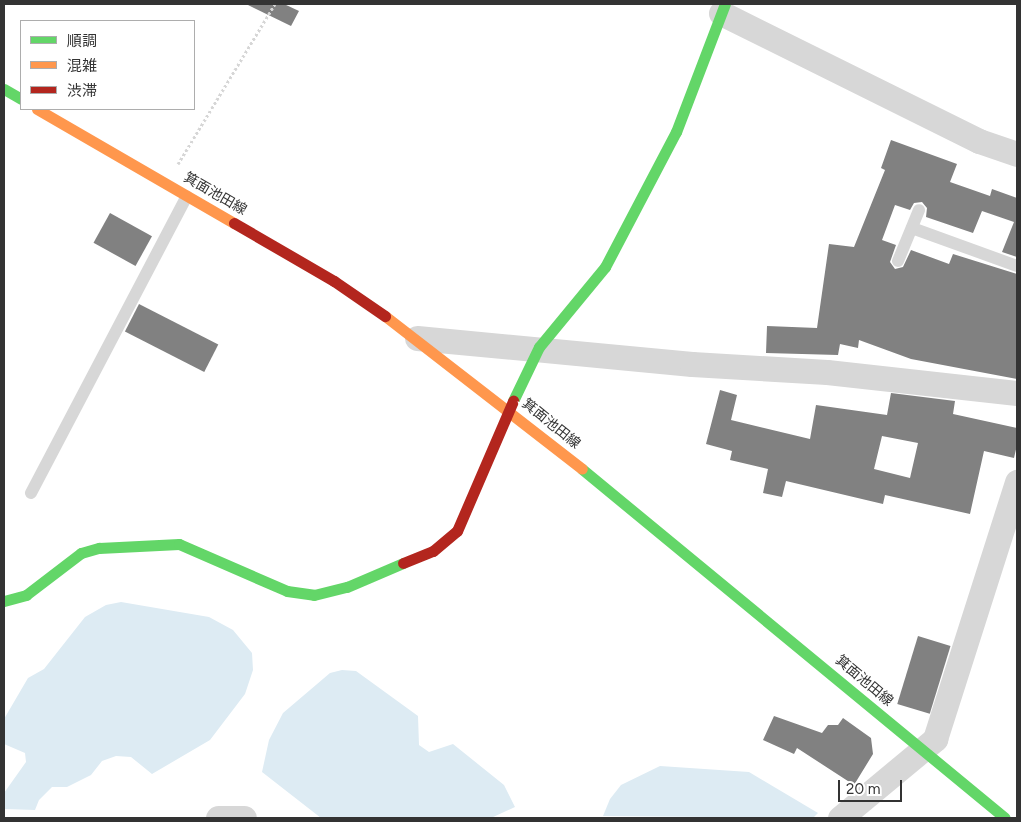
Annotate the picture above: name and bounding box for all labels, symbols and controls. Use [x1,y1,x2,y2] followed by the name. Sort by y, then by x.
[20,20,195,110] legend
[67,32,97,50] text: 順調
[67,57,97,75] text: 混雑
[67,82,97,100] text: 渋滞
[180,169,250,219] street label: 箕面池田線
[519,395,583,453] street label: 箕面池田線
[832,652,896,710] street label: 箕面池田線
[841,770,905,802] scale bar
[846,780,880,798] text: 20 m

